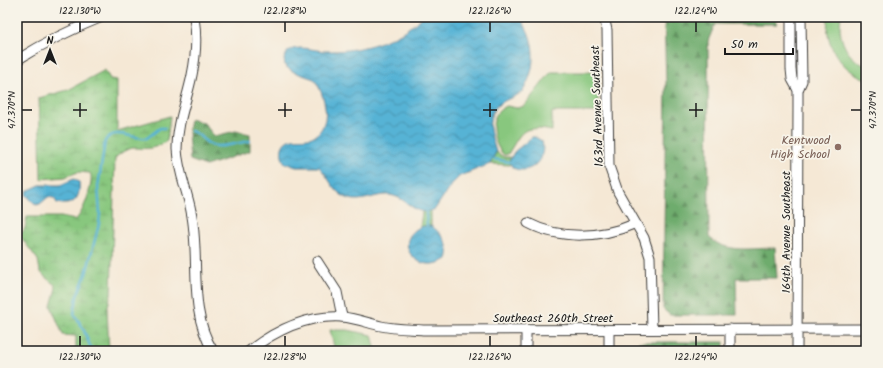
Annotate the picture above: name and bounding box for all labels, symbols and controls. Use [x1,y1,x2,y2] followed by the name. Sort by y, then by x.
[59,3,101,19] text: 122.130°W
[263,3,307,19] text: 122.128°W
[469,3,512,19] text: 122.126°W
[675,3,718,19] text: 122.124°W
[30,30,70,70] north arrow
[725,30,793,56] scale bar
[47,32,54,50] text: N
[731,35,758,54] text: 50 m
[586,45,609,167] street label: 163rd Avenue Southeast
[4,91,20,129] text: 47.370°N
[865,91,881,129] text: 47.370°N
[770,131,831,164] place label: Kentwood High School
[833,142,843,152] marker: Kentwood High School
[777,170,796,293] street label: 164th Avenue Southeast
[493,309,613,328] street label: Southeast 260th Street
[59,349,101,365] text: 122.130°W
[263,349,307,365] text: 122.128°W
[469,349,512,365] text: 122.126°W
[675,349,718,365] text: 122.124°W

